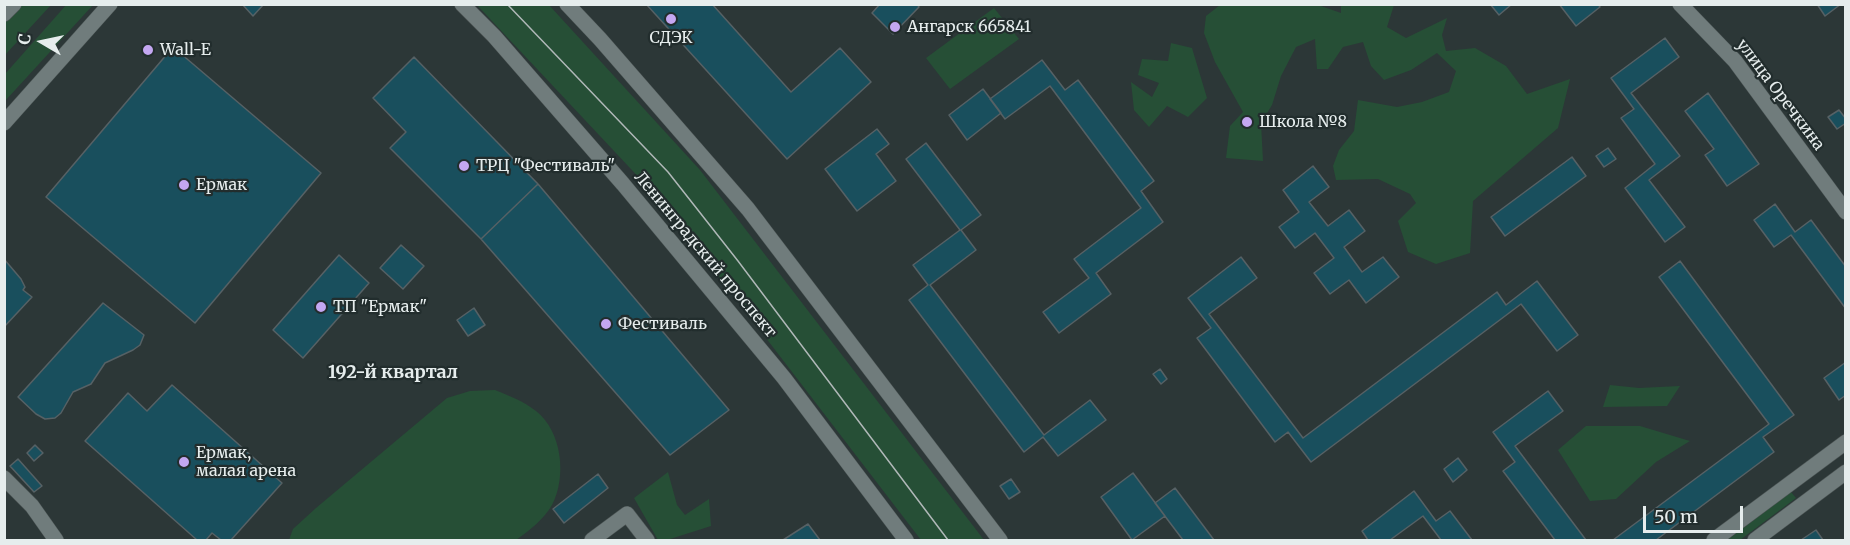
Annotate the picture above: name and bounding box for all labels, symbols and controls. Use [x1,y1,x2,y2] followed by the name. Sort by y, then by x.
[12,12,72,72] north arrow
[664,12,678,26] marker: СДЭК
[907,17,1031,37] place label: Ангарск 665841
[888,20,902,34] marker: Ангарск 665841
[649,28,693,48] place label: СДЭК
[14,32,35,46] text: С
[1732,36,1828,154] street label: улица Оречкина
[160,40,211,60] place label: Wall-E
[141,43,155,57] marker: Wall-E
[1259,112,1347,132] place label: Школа №8
[1240,115,1254,129] marker: Школа №8
[476,156,615,176] place label: ТРЦ "Фестиваль"
[457,159,471,173] marker: ТРЦ "Фестиваль"
[630,168,780,342] street label: Ленинградский проспект
[196,175,247,195] place label: Ермак
[177,178,191,192] marker: Ермак
[333,297,427,317] place label: ТП "Ермак"
[314,300,328,314] marker: ТП "Ермак"
[618,314,707,334] place label: Фестиваль
[599,317,613,331] marker: Фестиваль
[328,362,458,384] district label: 192-й квартал
[196,443,296,481] place label: Ермак, малая арена
[177,455,191,469] marker: Ермак, малая арена
[1646,494,1746,532] scale bar
[1654,505,1698,528] text: 50 m

